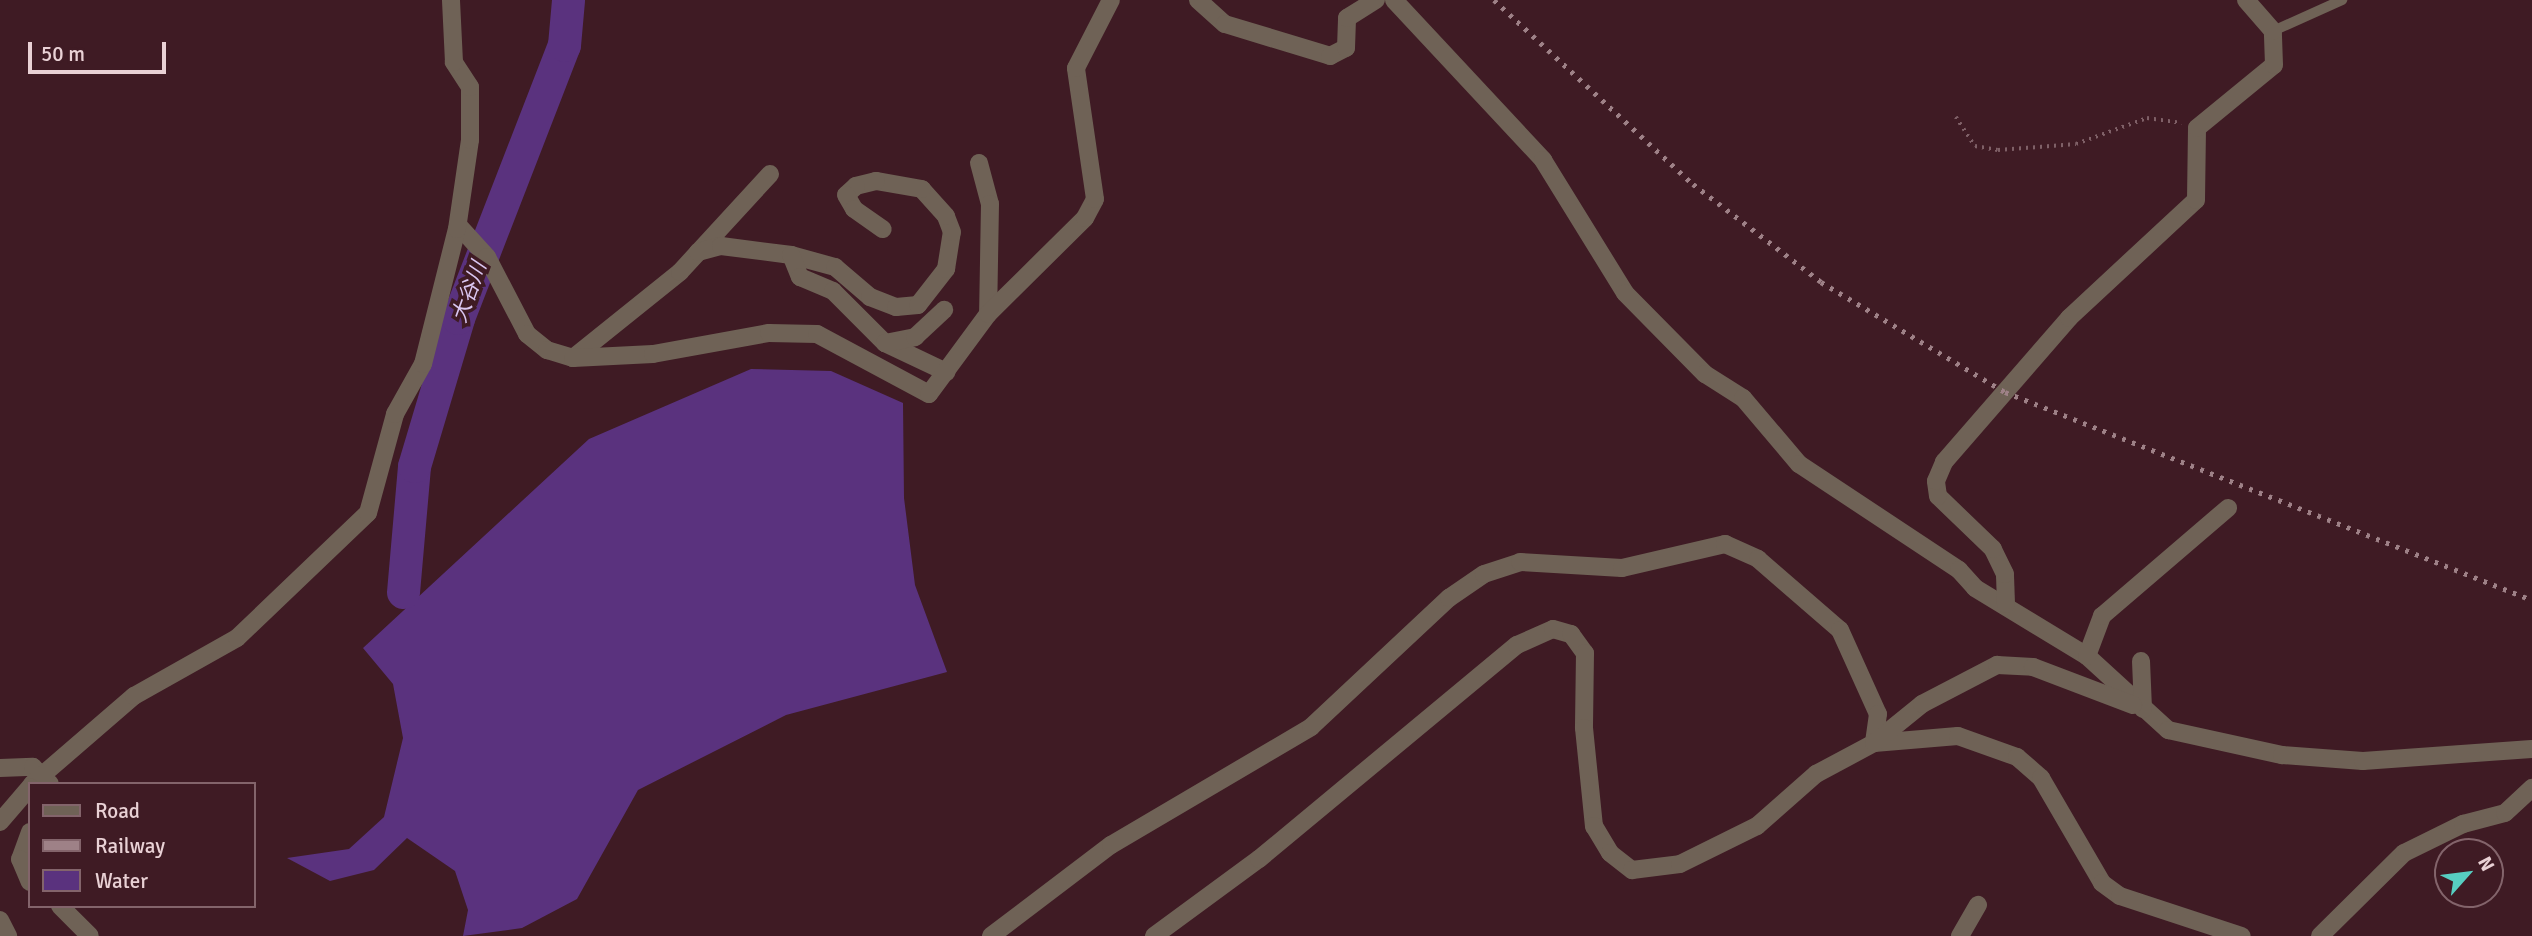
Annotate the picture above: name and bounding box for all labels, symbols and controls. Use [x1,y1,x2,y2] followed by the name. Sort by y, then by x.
[32,28,170,72] scale bar
[41,41,85,67] text: 50 m
[446,258,492,326] water label: 大谷川
[28,782,256,908] legend
[95,798,140,824] text: Road
[95,833,165,859] text: Railway
[2434,838,2504,908] north arrow
[2472,853,2499,876] text: N
[95,868,148,894] text: Water

